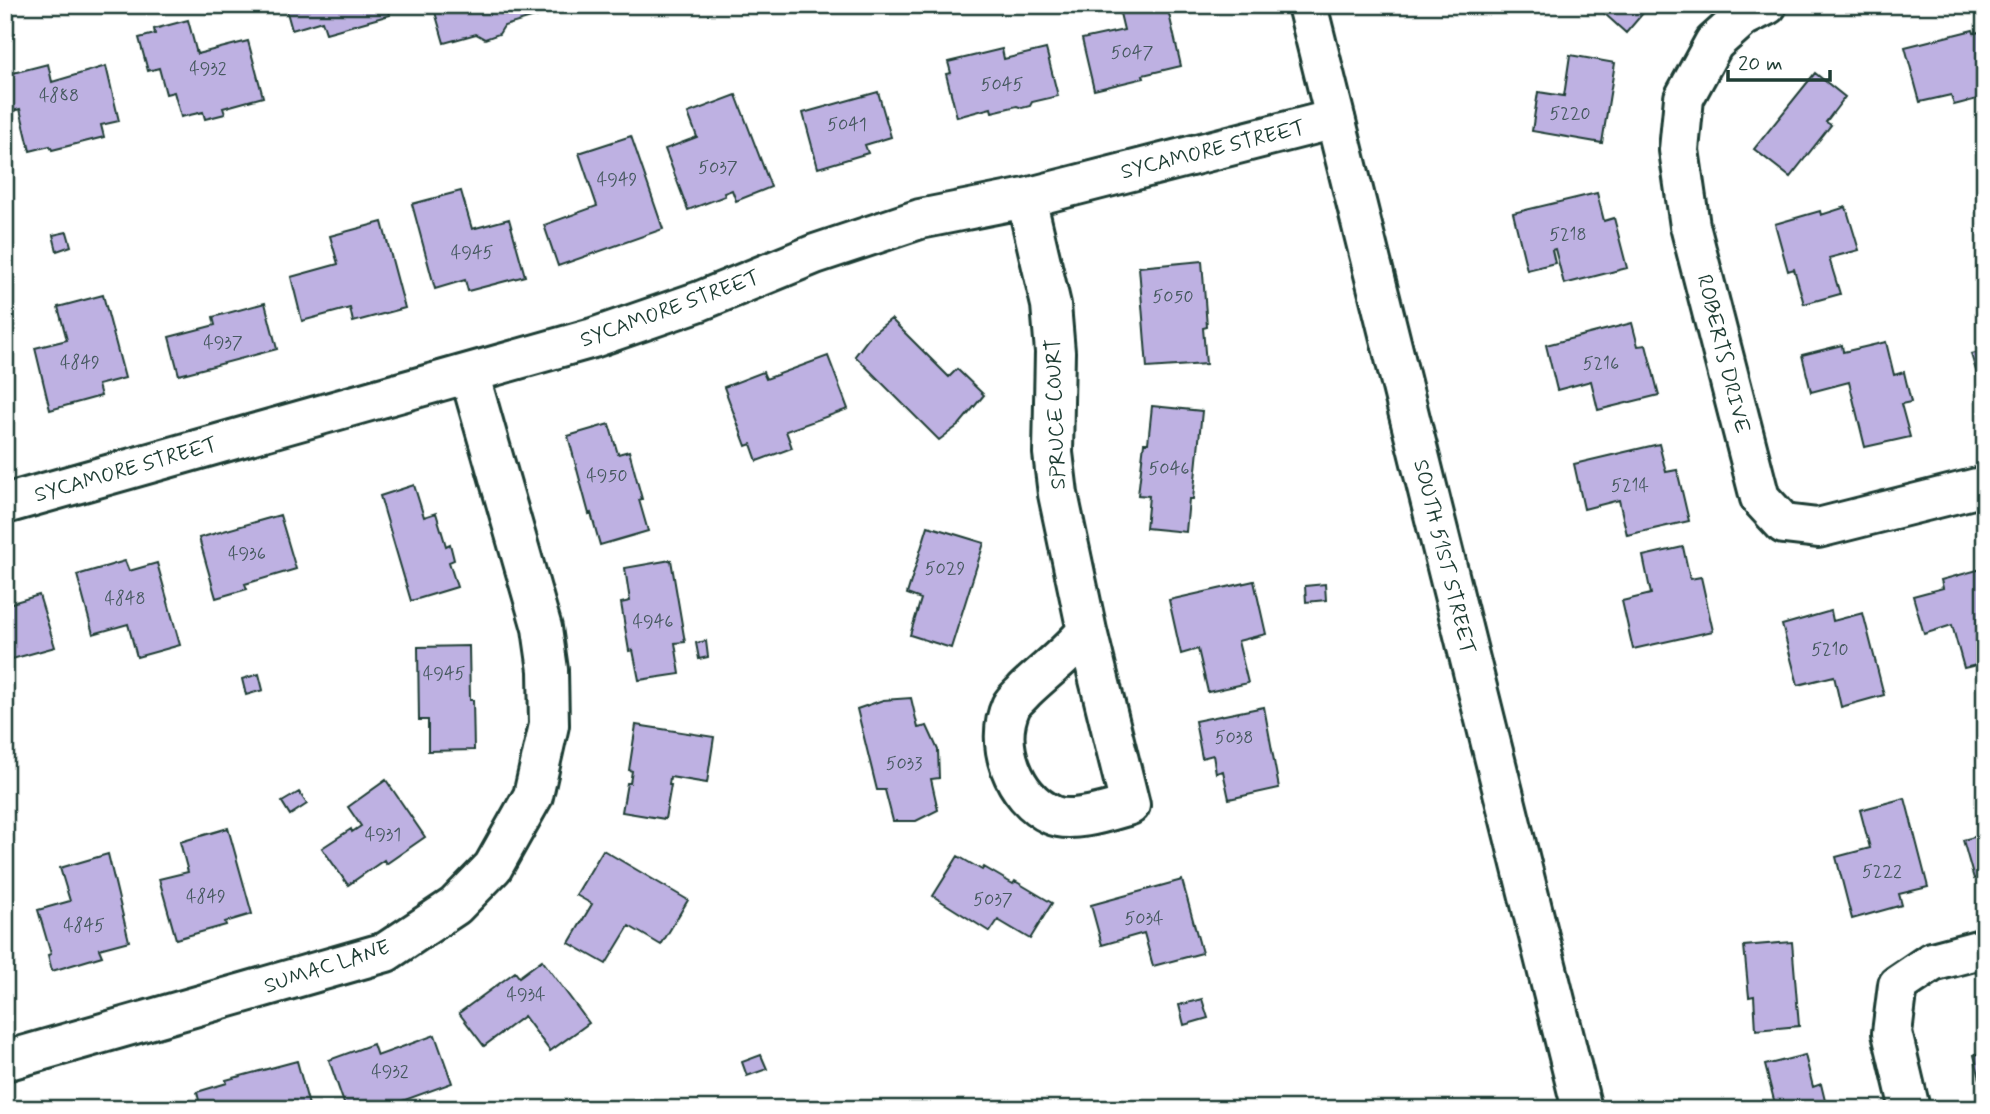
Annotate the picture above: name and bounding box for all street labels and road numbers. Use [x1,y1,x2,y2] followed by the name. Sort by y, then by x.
[1118,114,1308,186] street label: SYCAMORE STREET
[576,264,764,354] street label: SYCAMORE STREET
[1690,272,1756,437] street label: ROBERTS DRIVE
[1039,338,1073,490] street label: SPRUCE COURT
[31,430,221,510] street label: SYCAMORE STREET
[1406,457,1482,657] street label: SOUTH 51ST STREET
[261,934,393,1000] street label: SUMAC LANE

